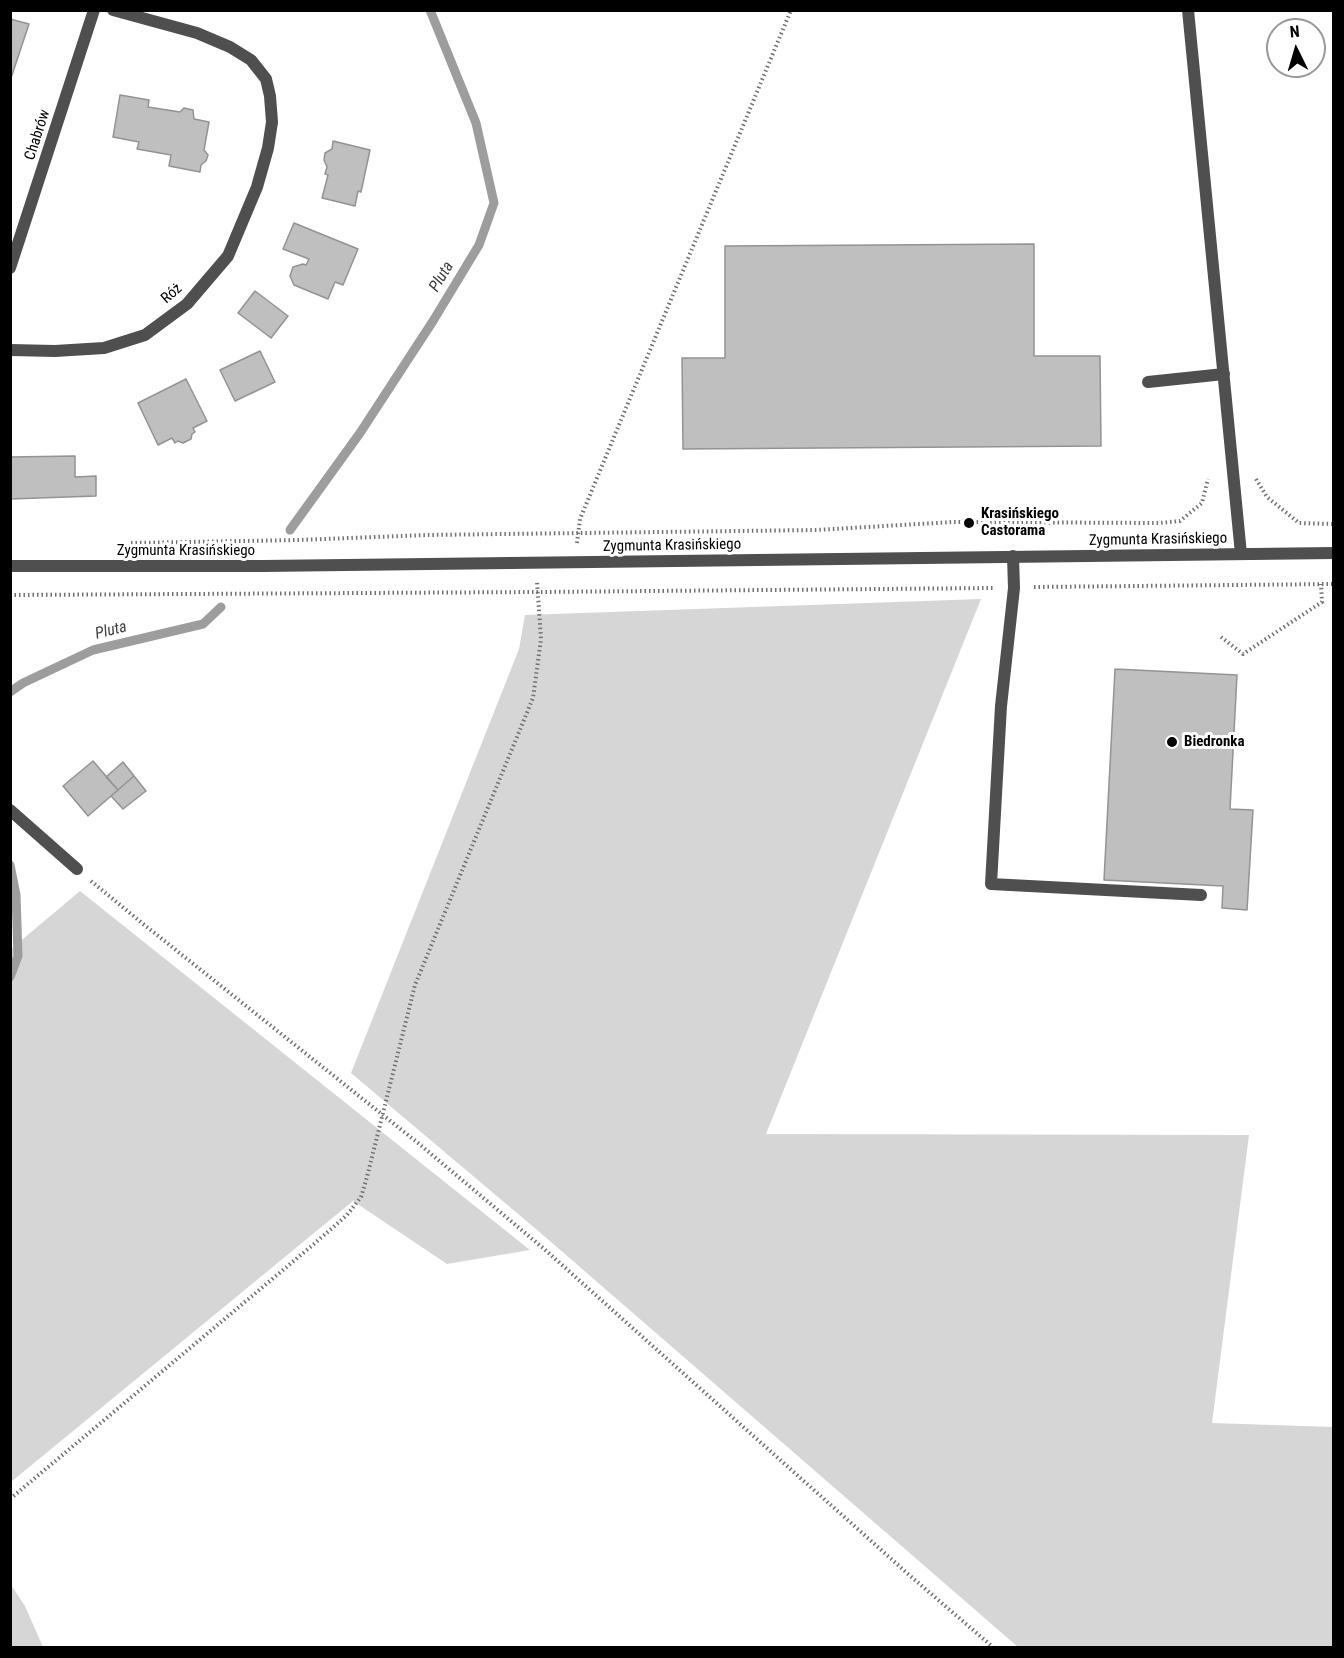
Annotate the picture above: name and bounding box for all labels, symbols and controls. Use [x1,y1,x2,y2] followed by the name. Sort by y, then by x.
[1266,18,1326,78] north arrow
[1289,22,1300,41] text: N
[21,107,55,163] street label: Chabrów
[426,258,458,296] water label: Pluta
[158,280,186,308] street label: Róż
[981,505,1059,540] place label: Krasińskiego Castorama
[962,516,976,530] marker: Krasińskiego Castorama
[1089,530,1227,550] street label: Zygmunta Krasińskiego
[603,536,741,556] street label: Zygmunta Krasińskiego
[117,542,255,560] street label: Zygmunta Krasińskiego
[93,618,129,644] water label: Pluta
[1184,733,1245,751] place label: Biedronka
[1165,735,1179,749] marker: Biedronka

